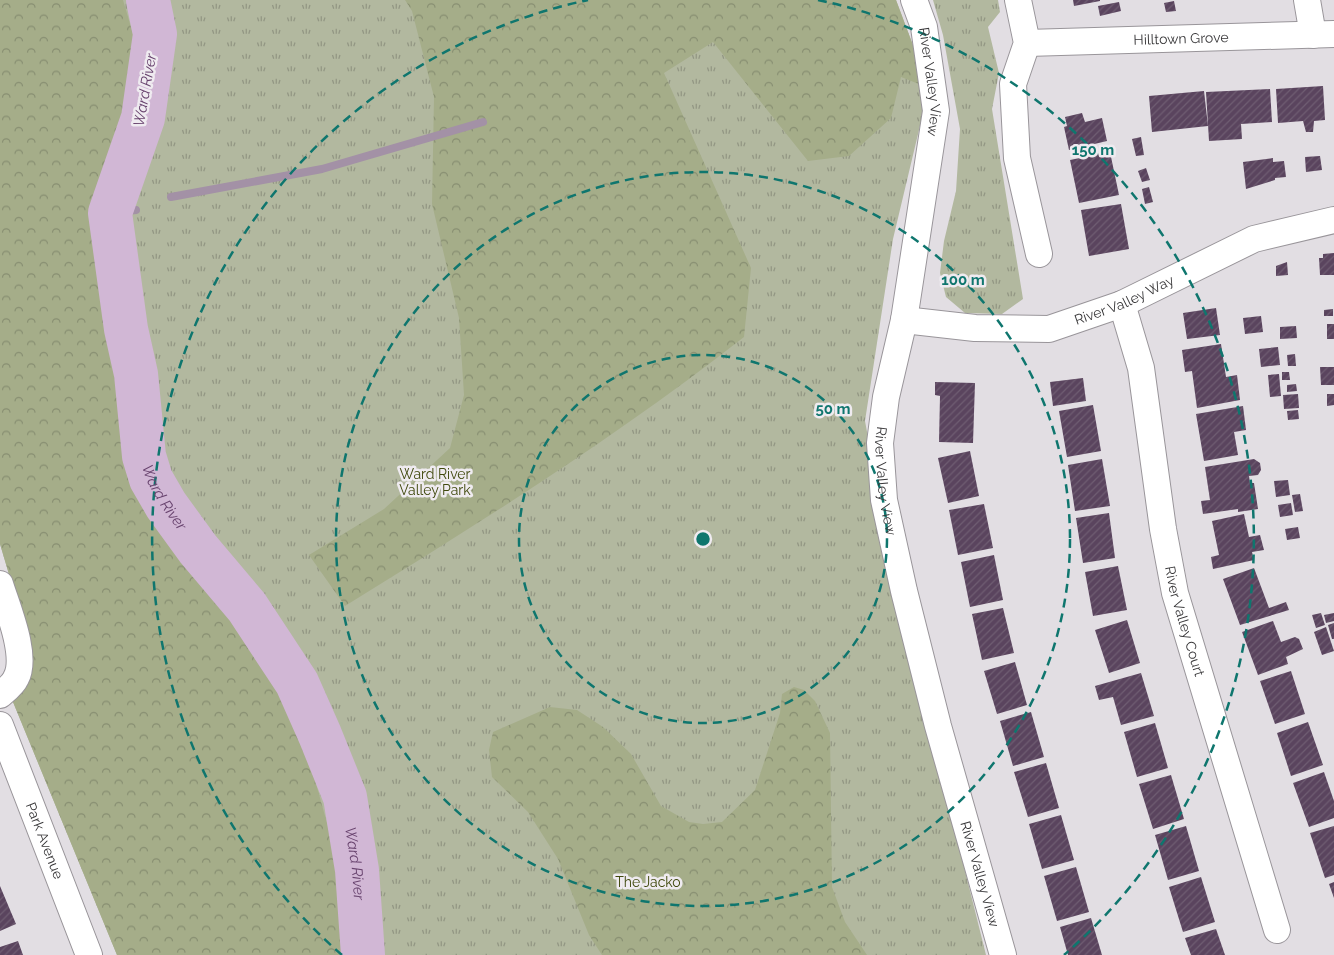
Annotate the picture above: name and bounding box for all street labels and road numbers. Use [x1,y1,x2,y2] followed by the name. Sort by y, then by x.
[916,26,944,138] street label: River Valley View
[1133,29,1229,48] street label: Hilltown Grove
[1072,272,1177,328] street label: River Valley Way
[872,426,900,538] street label: River Valley View
[1162,565,1208,679] street label: River Valley Court
[23,800,67,881] street label: Park Avenue
[957,819,1003,930] street label: River Valley View

